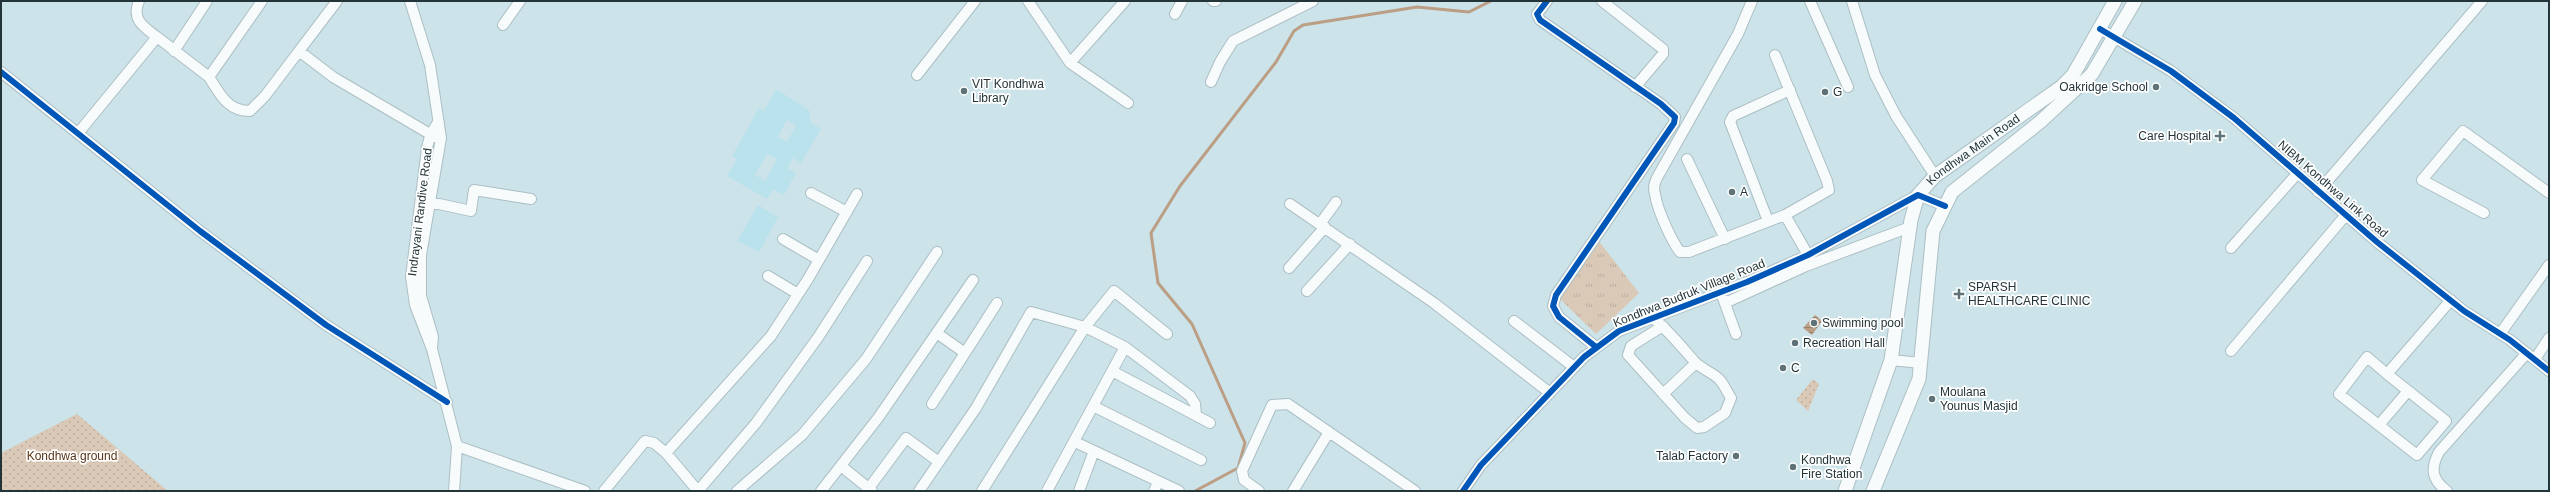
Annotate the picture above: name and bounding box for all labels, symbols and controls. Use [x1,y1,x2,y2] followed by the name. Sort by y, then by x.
[972,77,1044,105] place label: VIT Kondhwa Library
[2059,80,2148,94] place label: Oakridge School
[2151,82,2161,92] marker: Oakridge School
[1833,85,1842,99] place label: G
[959,86,969,96] marker: VIT Kondhwa Library
[1820,87,1830,97] marker: G
[1923,111,2022,188] street label: Kondhwa Main Road
[2138,129,2211,143] place label: Care Hospital
[2214,130,2226,142] marker: Care Hospital
[2275,138,2391,240] street label: NIBM Kondhwa Link Road
[405,147,435,277] street label: Indrayani Randive Road
[1740,185,1748,199] place label: A
[1727,187,1737,197] marker: A
[1611,256,1767,330] street label: Kondhwa Budruk Village Road
[1968,280,2091,308] place label: SPARSH HEALTHCARE CLINIC
[1953,288,1965,300] marker: SPARSH HEALTHCARE CLINIC
[1822,316,1903,330] place label: Swimming pool
[1809,318,1819,328] marker: Swimming pool
[1803,336,1885,350] place label: Recreation Hall
[1790,338,1800,348] marker: Recreation Hall
[1791,361,1800,375] place label: C
[1778,363,1788,373] marker: C
[1940,385,2018,413] place label: Moulana Younus Masjid
[1927,394,1937,404] marker: Moulana Younus Masjid
[27,449,117,463] park label: Kondhwa ground
[1656,449,1728,463] place label: Talab Factory
[1731,451,1741,461] marker: Talab Factory
[1801,453,1862,481] place label: Kondhwa Fire Station
[1788,462,1798,472] marker: Kondhwa Fire Station

